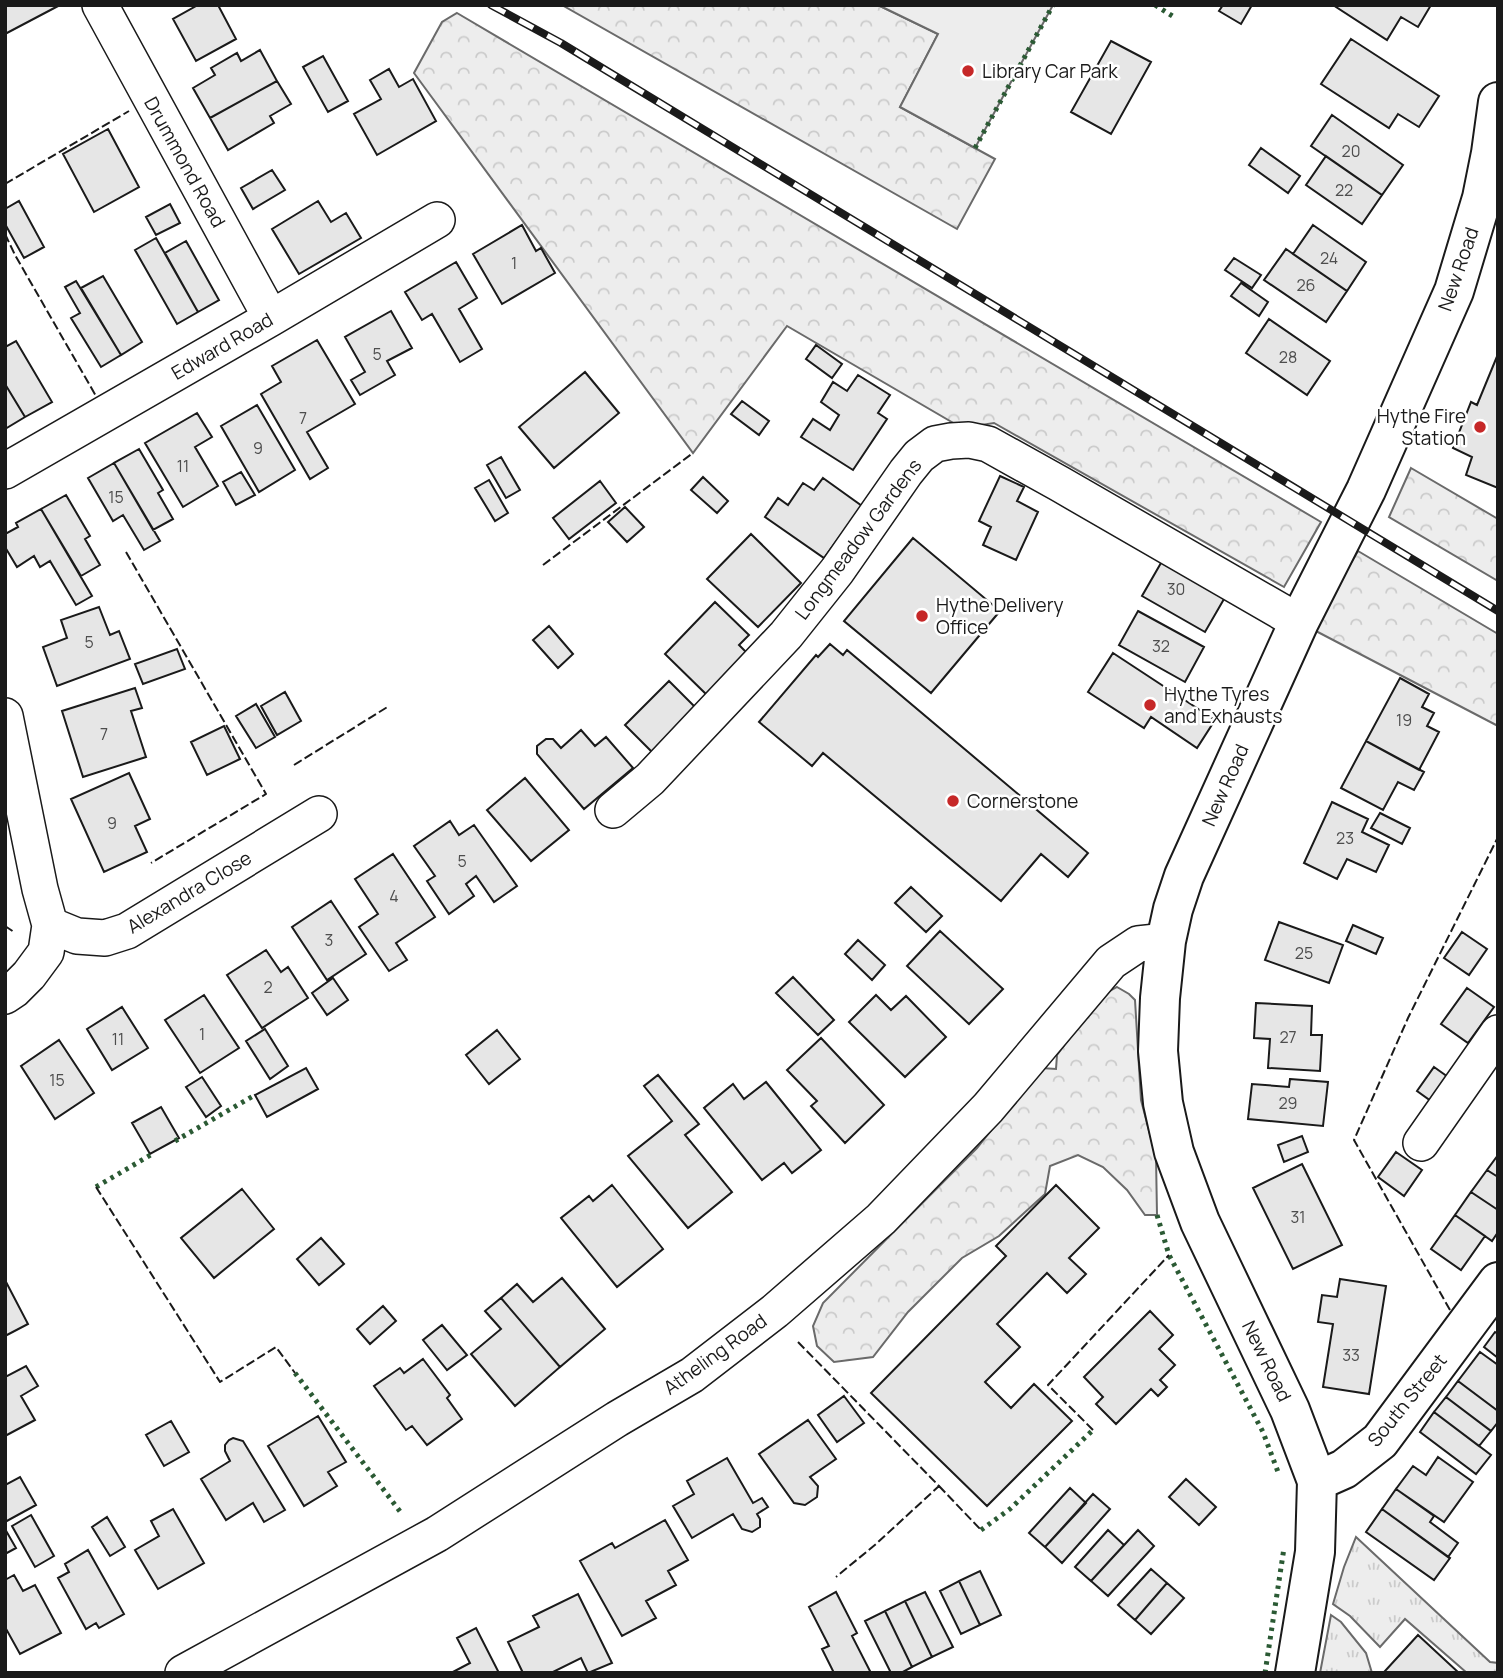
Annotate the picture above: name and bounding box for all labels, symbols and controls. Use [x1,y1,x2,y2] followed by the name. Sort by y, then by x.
[982,58,1118,84] place label: Library Car Park
[960,63,976,79] marker: Library Car Park
[138,92,232,232] street label: Drummond Road
[1342,140,1360,162] house number: 20
[1335,179,1353,201] house number: 22
[1432,224,1484,314] street label: New Road
[1320,247,1338,269] house number: 24
[511,252,517,274] house number: 1
[1296,274,1316,296] house number: 26
[166,306,278,386] street label: Edward Road
[372,343,382,365] house number: 5
[1279,346,1297,368] house number: 28
[1377,403,1466,451] place label: Hythe Fire Station
[299,407,307,429] house number: 7
[1472,419,1488,435] marker: Hythe Fire Station
[253,437,263,459] house number: 9
[789,453,927,625] street label: Longmeadow Gardens
[177,455,189,477] house number: 11
[108,486,124,508] house number: 15
[1167,578,1185,600] house number: 30
[936,592,1063,640] place label: Hythe Delivery Office
[914,608,930,624] marker: Hythe Delivery Office
[84,631,94,653] house number: 5
[1152,635,1170,657] house number: 32
[1164,681,1282,729] place label: Hythe Tyres and Exhausts
[1142,697,1158,713] marker: Hythe Tyres and Exhausts
[1396,709,1412,731] house number: 19
[100,723,108,745] house number: 7
[1195,740,1255,830] street label: New Road
[967,788,1078,814] place label: Cornerstone
[945,793,961,809] marker: Cornerstone
[107,812,117,834] house number: 9
[1336,827,1354,849] house number: 23
[122,845,256,939] street label: Alexandra Close
[457,850,467,872] house number: 5
[389,885,399,907] house number: 4
[325,929,333,951] house number: 3
[1295,942,1313,964] house number: 25
[263,976,273,998] house number: 2
[199,1023,205,1045] house number: 1
[1279,1026,1297,1048] house number: 27
[112,1028,124,1050] house number: 11
[49,1069,65,1091] house number: 15
[1278,1092,1298,1114] house number: 29
[1290,1206,1306,1228] house number: 31
[658,1308,772,1400] street label: Atheling Road
[1236,1316,1298,1406] street label: New Road
[1342,1344,1360,1366] house number: 33
[1361,1348,1453,1452] street label: South Street

